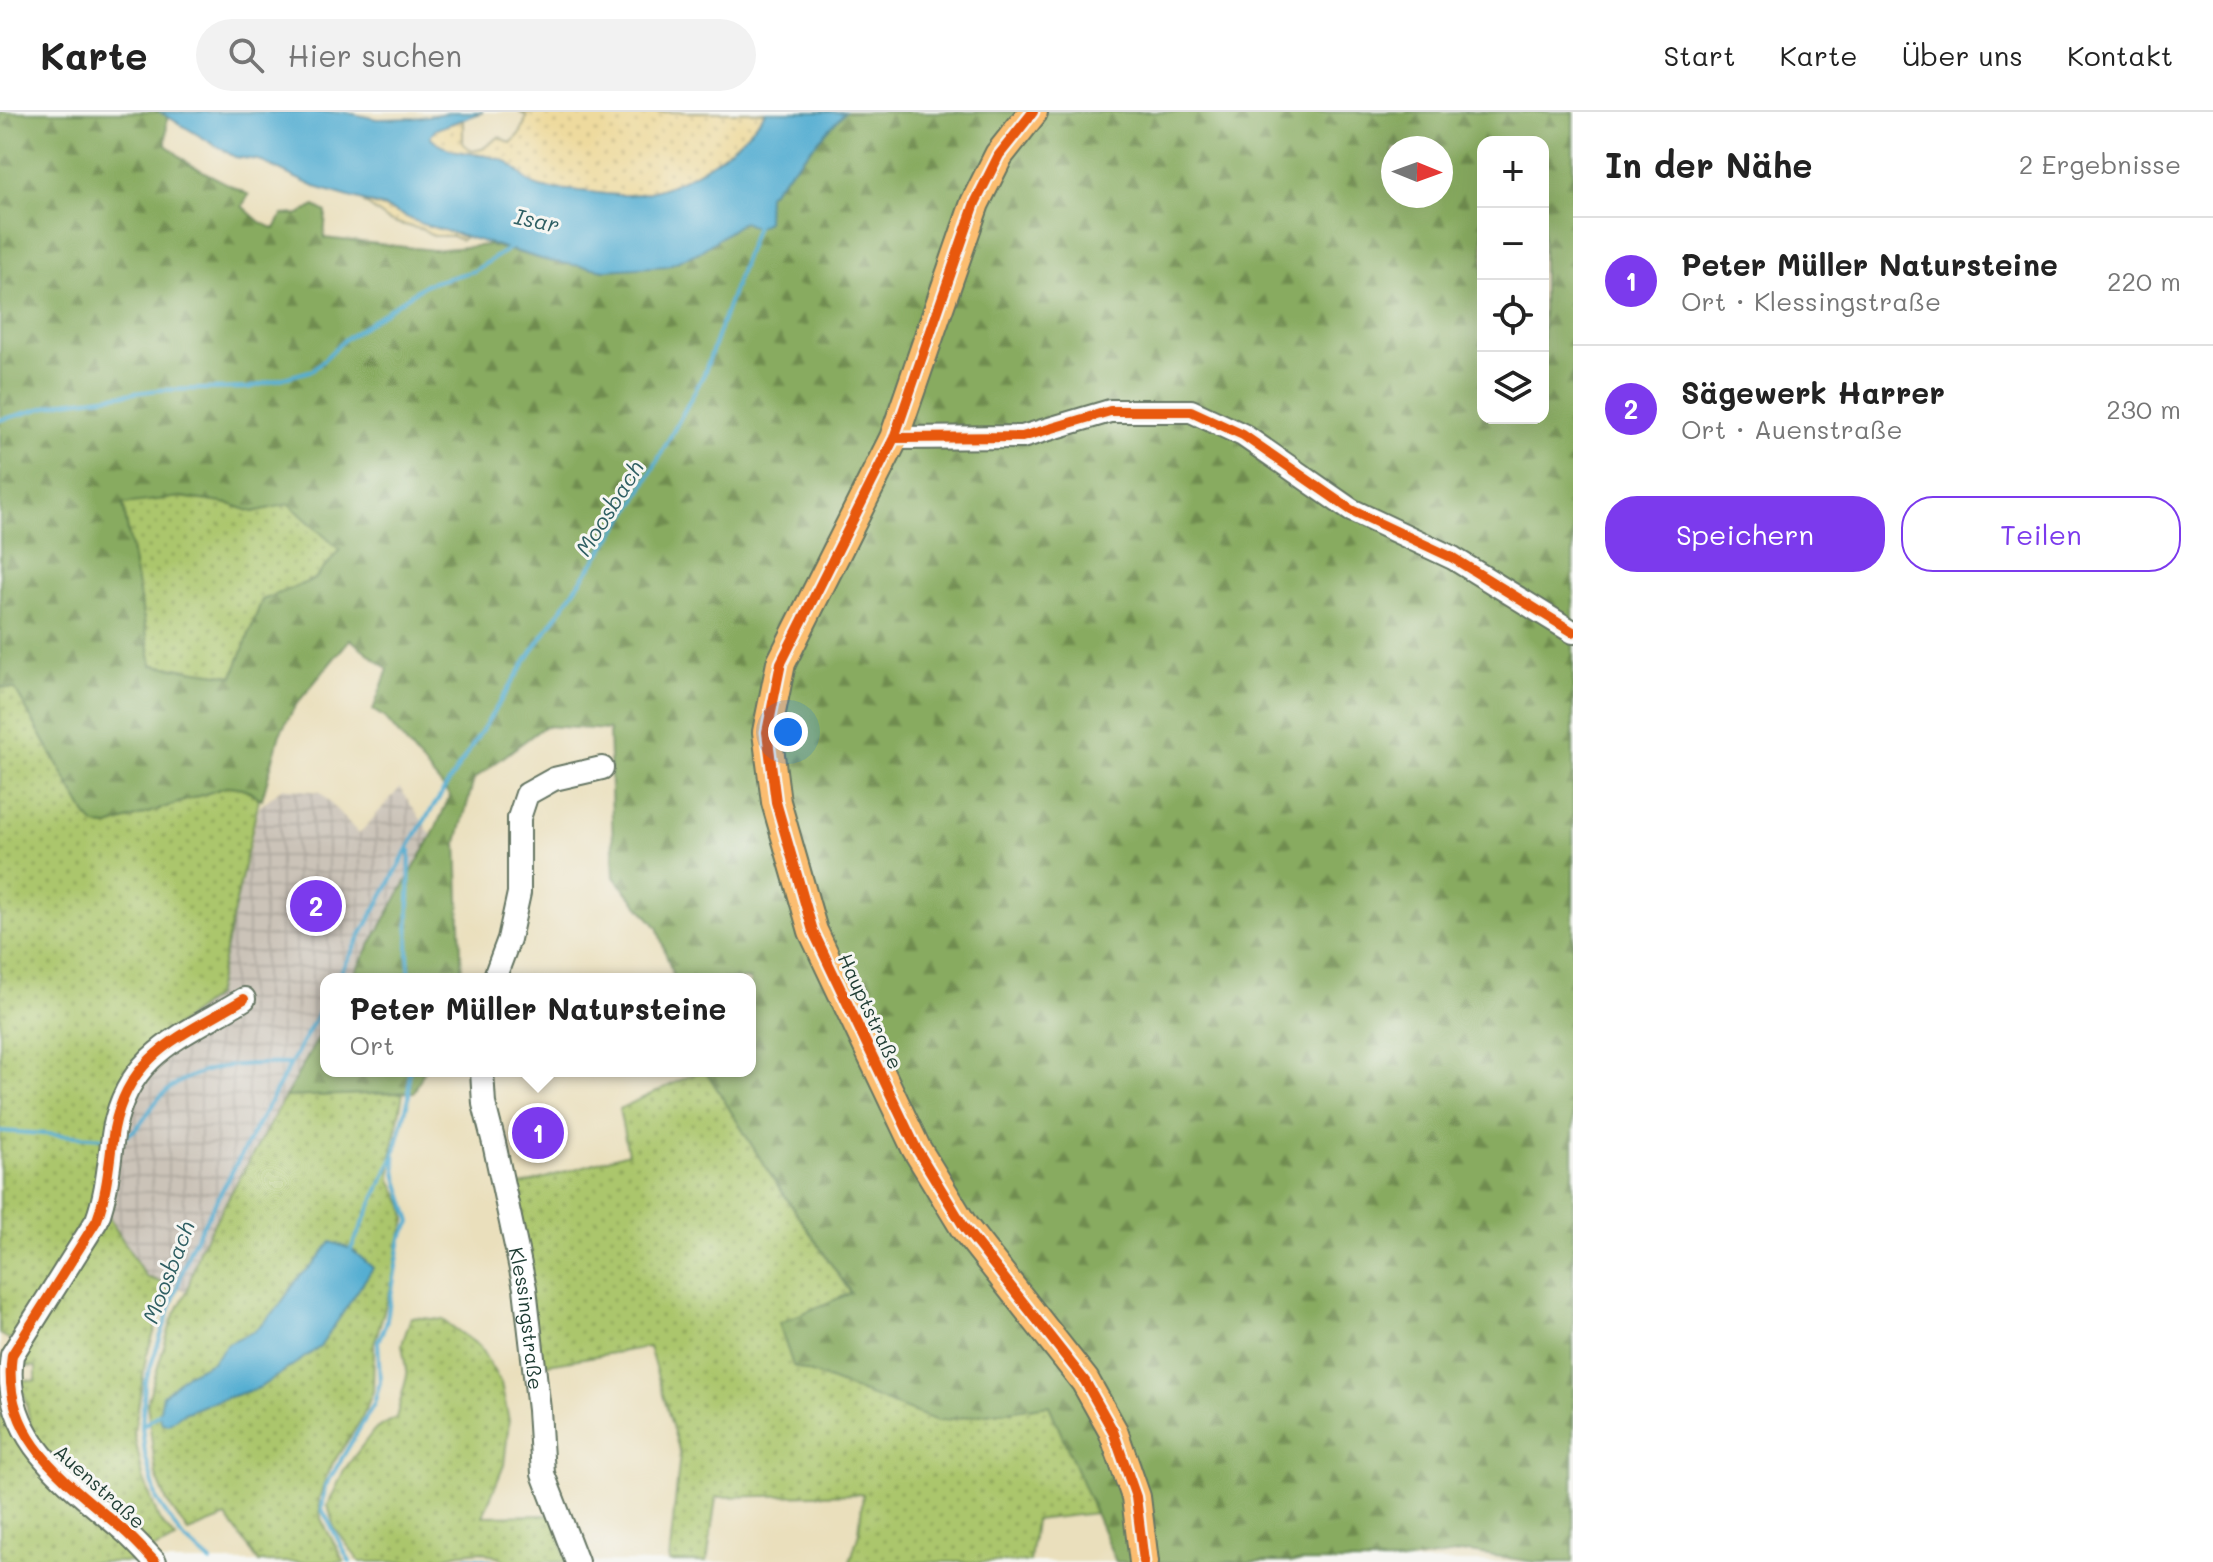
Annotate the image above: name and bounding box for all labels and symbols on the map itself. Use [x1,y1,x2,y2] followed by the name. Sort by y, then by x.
[1381,136,1453,208] north arrow
[512,201,562,239] water label: Isar
[568,455,650,561] water label: Moosbach
[768,712,808,752] your location
[290,876,342,936] pin: 2
[833,949,909,1073] street label: Hauptstraße
[512,1103,564,1163] pin: 1
[135,1217,201,1327] water label: Moosbach
[504,1245,550,1391] street label: Klessingstraße
[49,1438,151,1534] street label: Auenstraße

